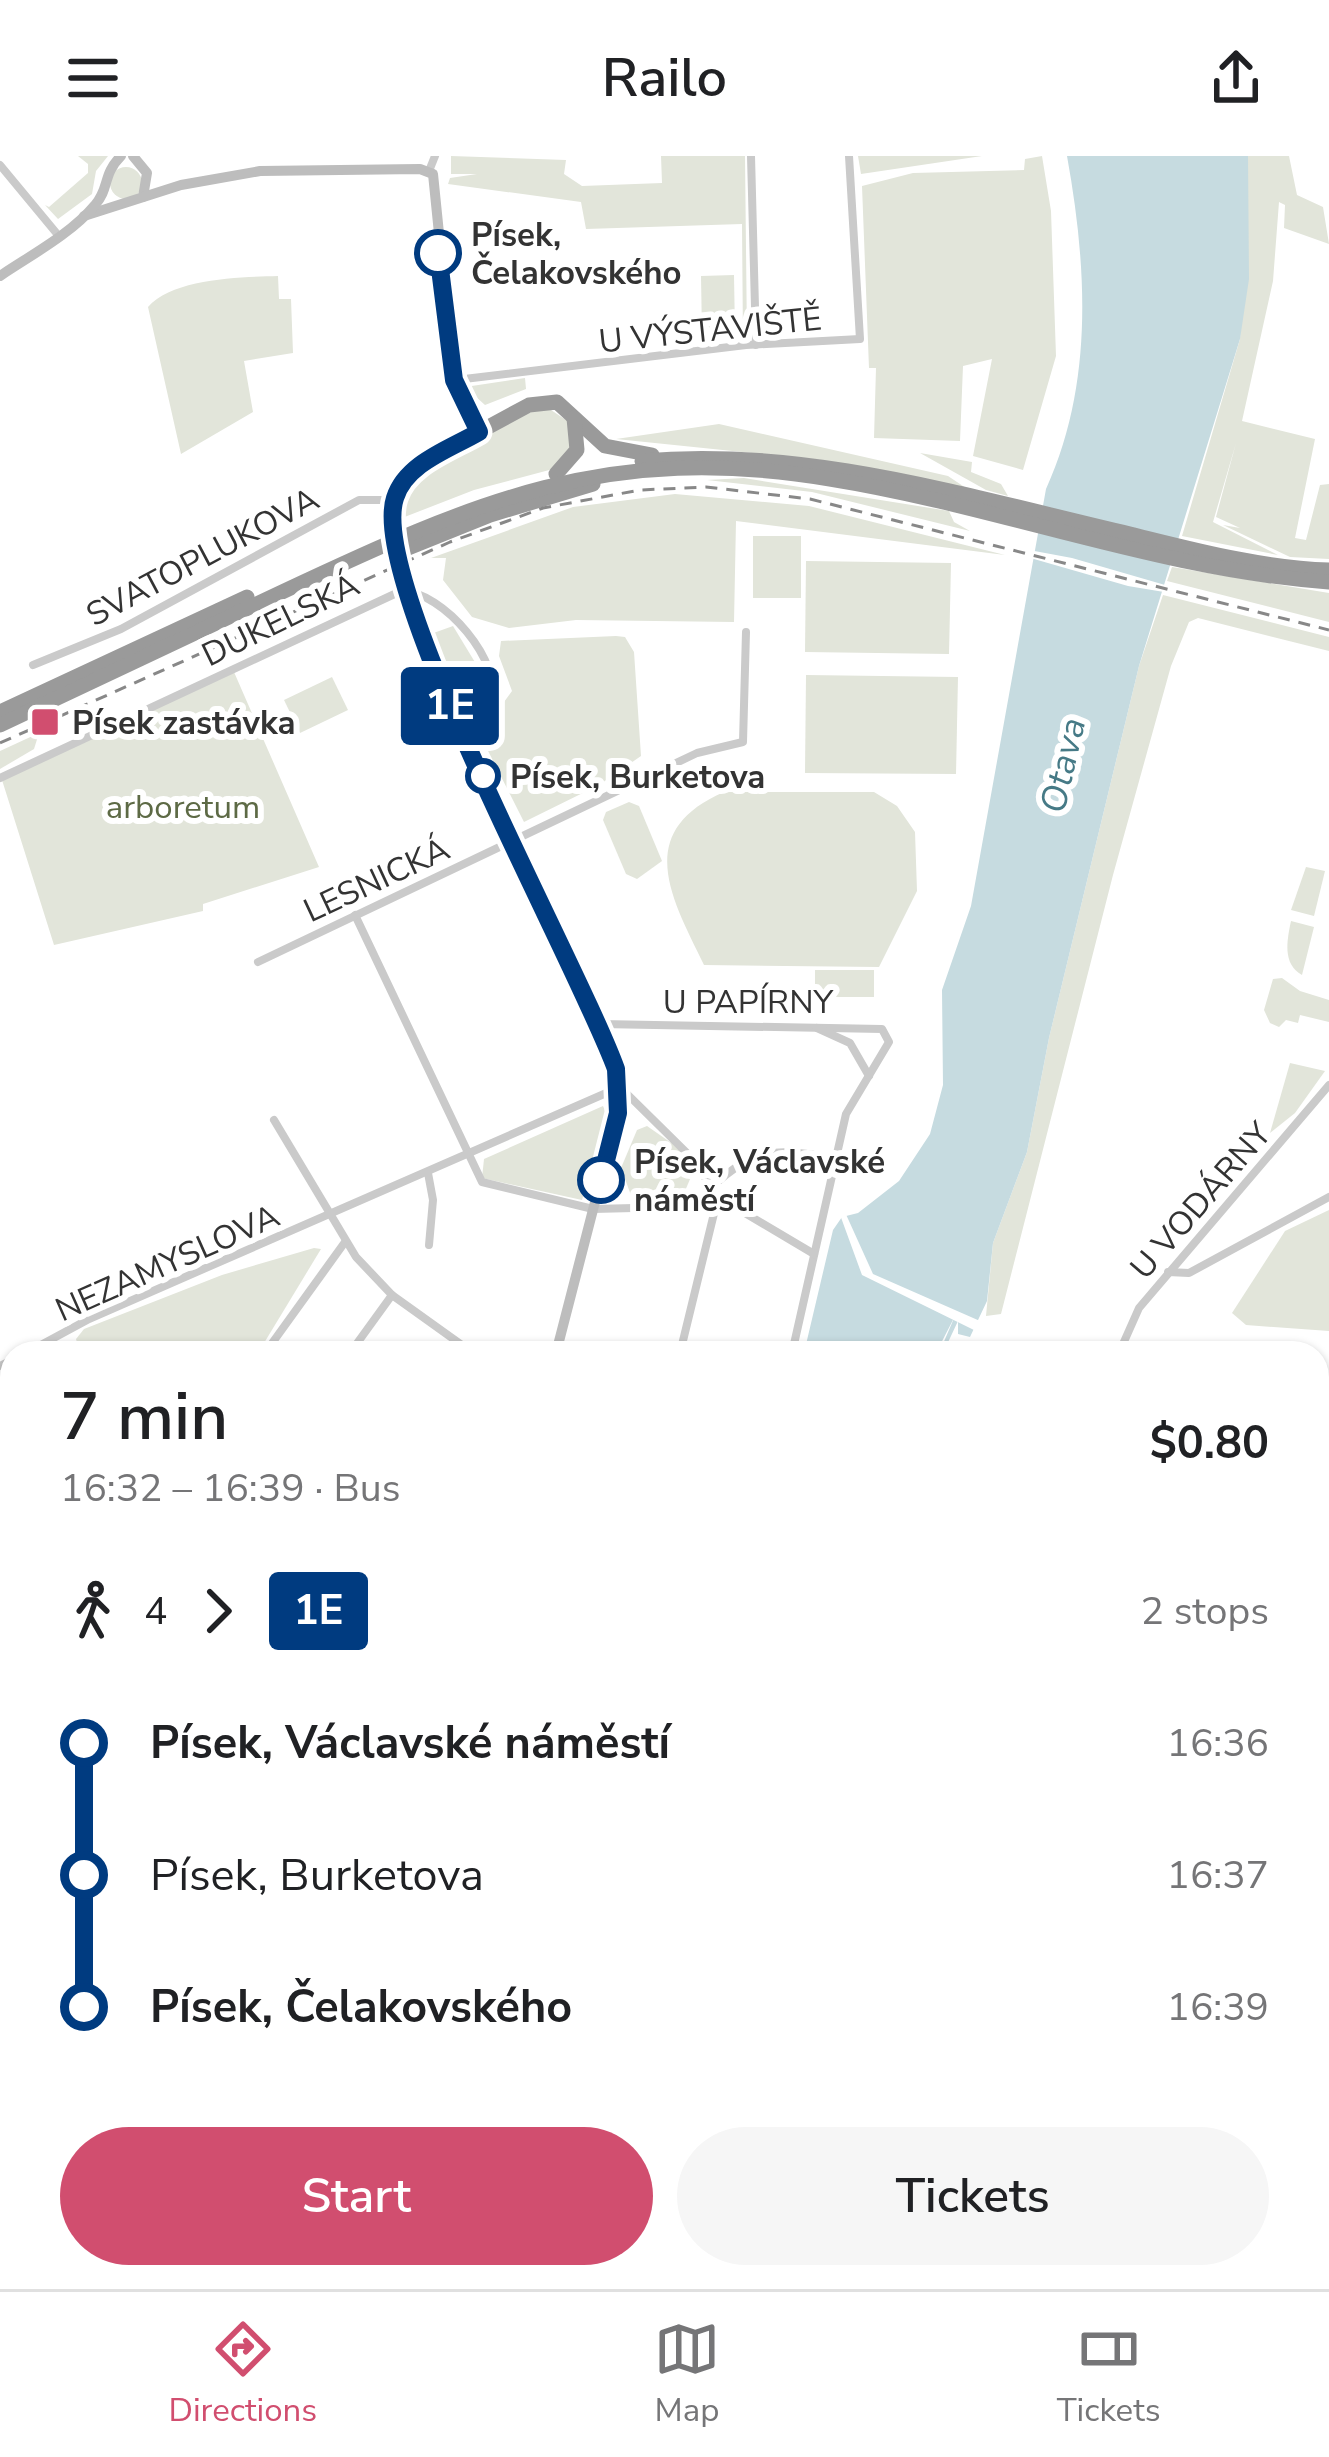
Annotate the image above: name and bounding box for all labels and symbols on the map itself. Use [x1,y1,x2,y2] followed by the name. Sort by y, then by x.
[471,213,681,296] place label: Písek, Čelakovského
[416,231,460,275] marker: Písek, Čelakovského
[596,296,824,365] street label: U VÝSTAVIŠTĚ
[78,477,327,638] street label: SVATOPLUKOVA
[194,563,367,678] street label: DUKELSKÁ
[396,667,504,745] line badge: 1E
[72,701,296,746] place label: Písek zastávka
[29,706,61,738] marker: Písek zastávka
[1029,713,1098,818] water label: Otava
[510,755,765,800] place label: Písek, Burketova
[467,760,499,792] marker: Písek, Burketova
[106,785,260,830] park label: arboretum
[296,827,457,934] street label: LESNICKÁ
[663,980,835,1025] street label: U PAPÍRNY
[1120,1112,1283,1289] street label: U VODÁRNY
[634,1140,885,1223] place label: Písek, Václavské náměstí
[579,1158,623,1202] marker: Písek, Václavské náměstí
[49,1194,287,1333] street label: NEZAMYSLOVA

